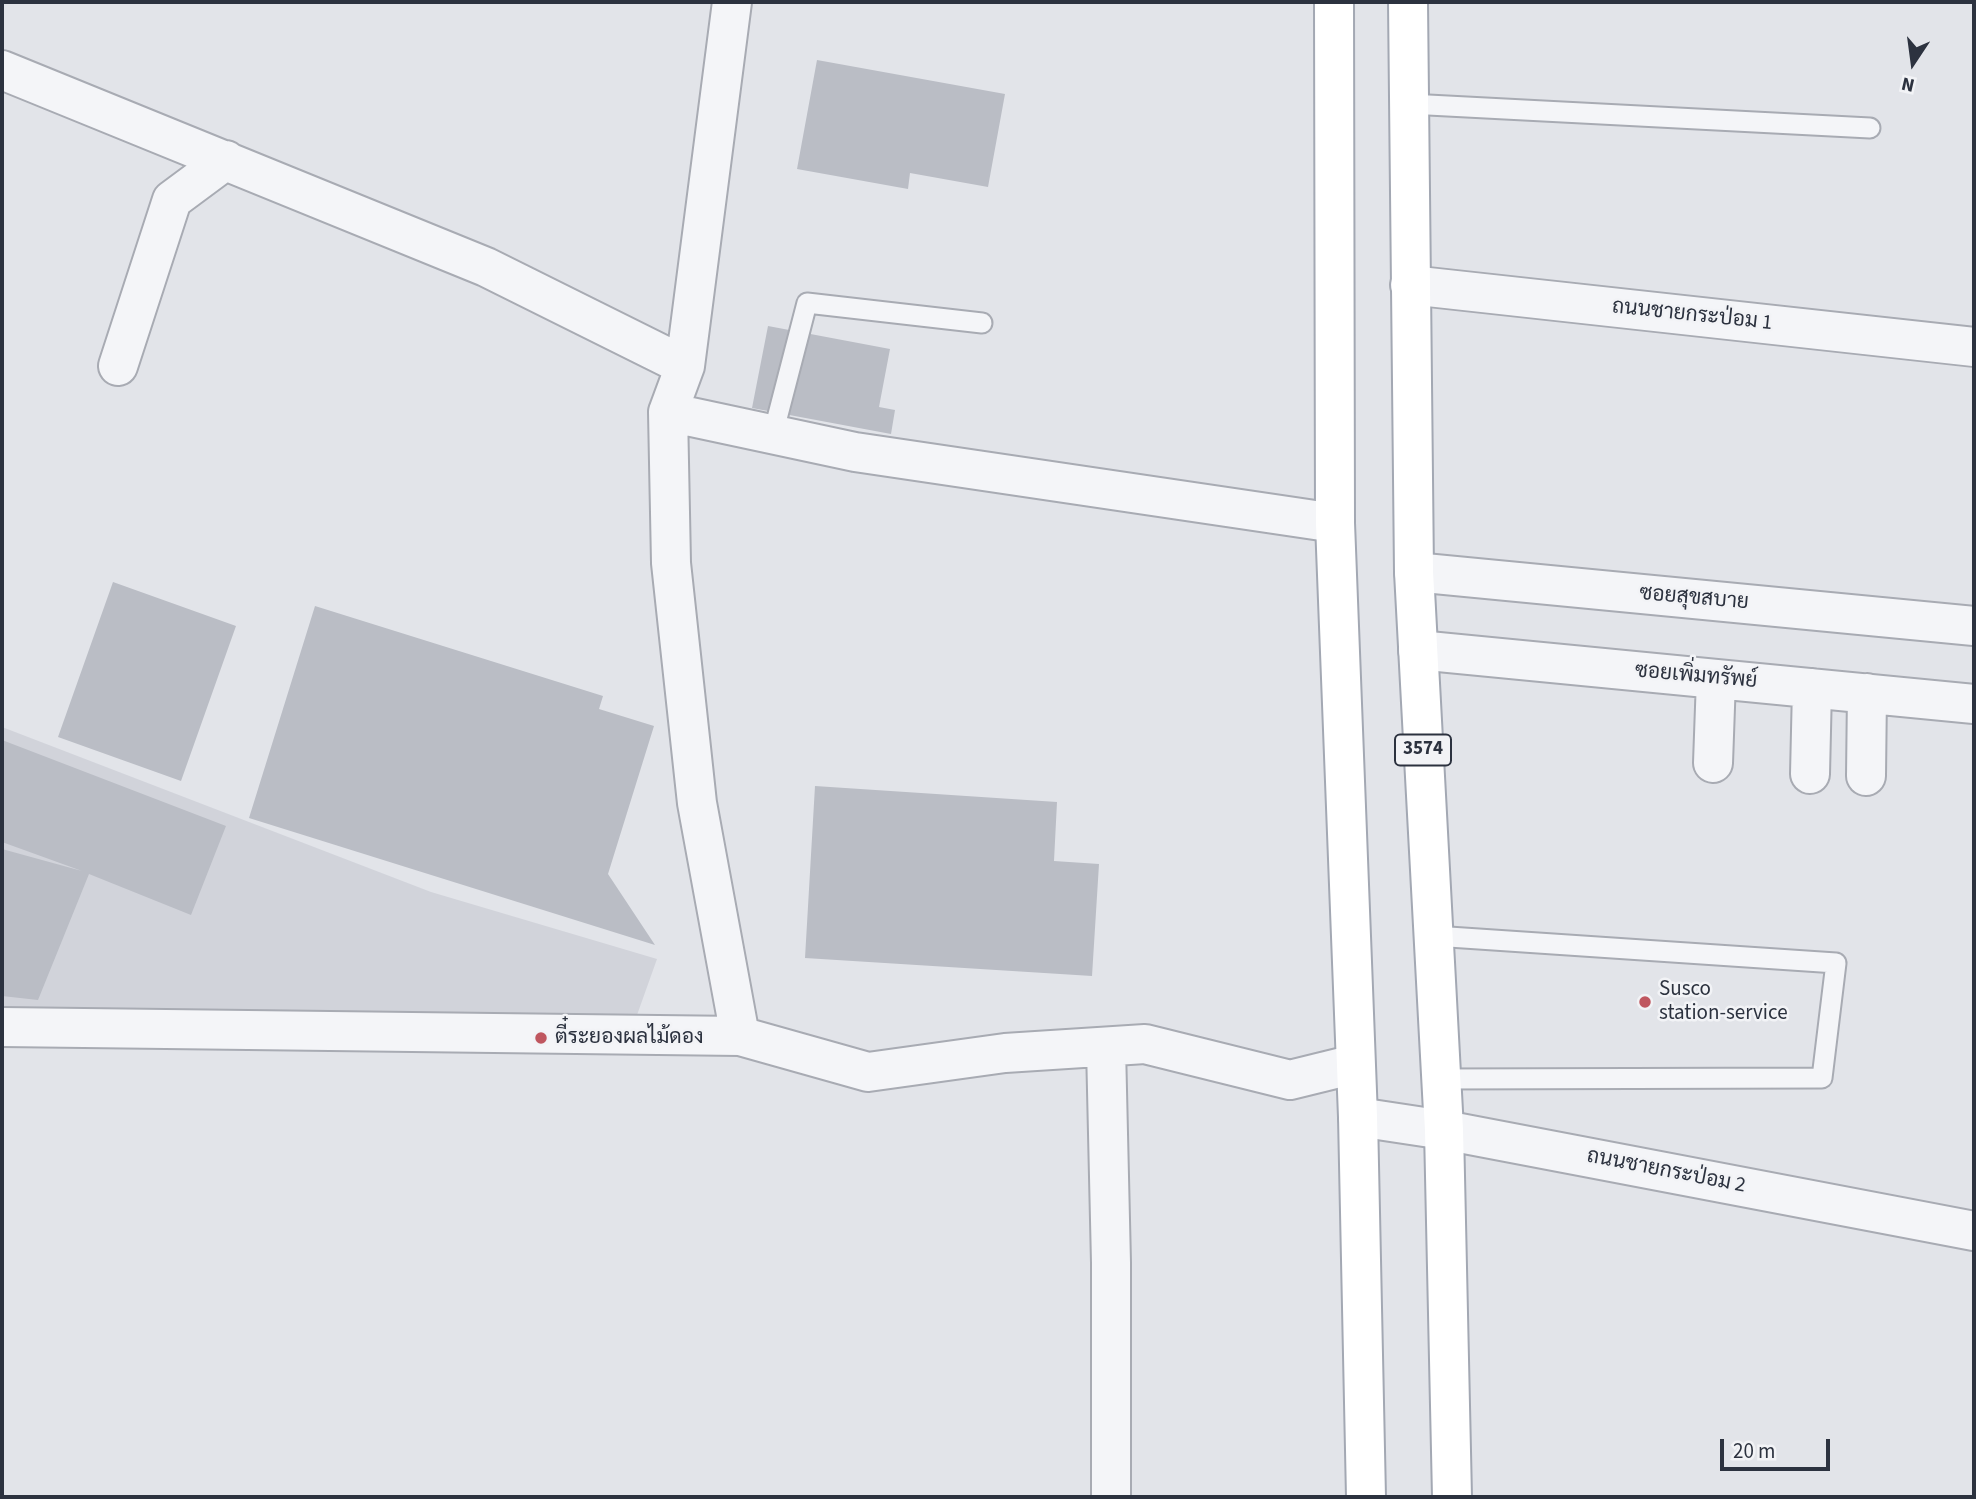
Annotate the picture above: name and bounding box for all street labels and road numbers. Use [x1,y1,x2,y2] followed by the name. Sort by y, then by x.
[1611,295,1773,337] street label: ถนนชายกระป่อม 1
[1638,582,1750,616] street label: ซอยสุขสบาย
[1634,659,1758,695] street label: ซอยเพิ่มทรัพย์
[1395,734,1451,765] road number: 3574
[1585,1144,1747,1200] street label: ถนนชายกระป่อม 2

